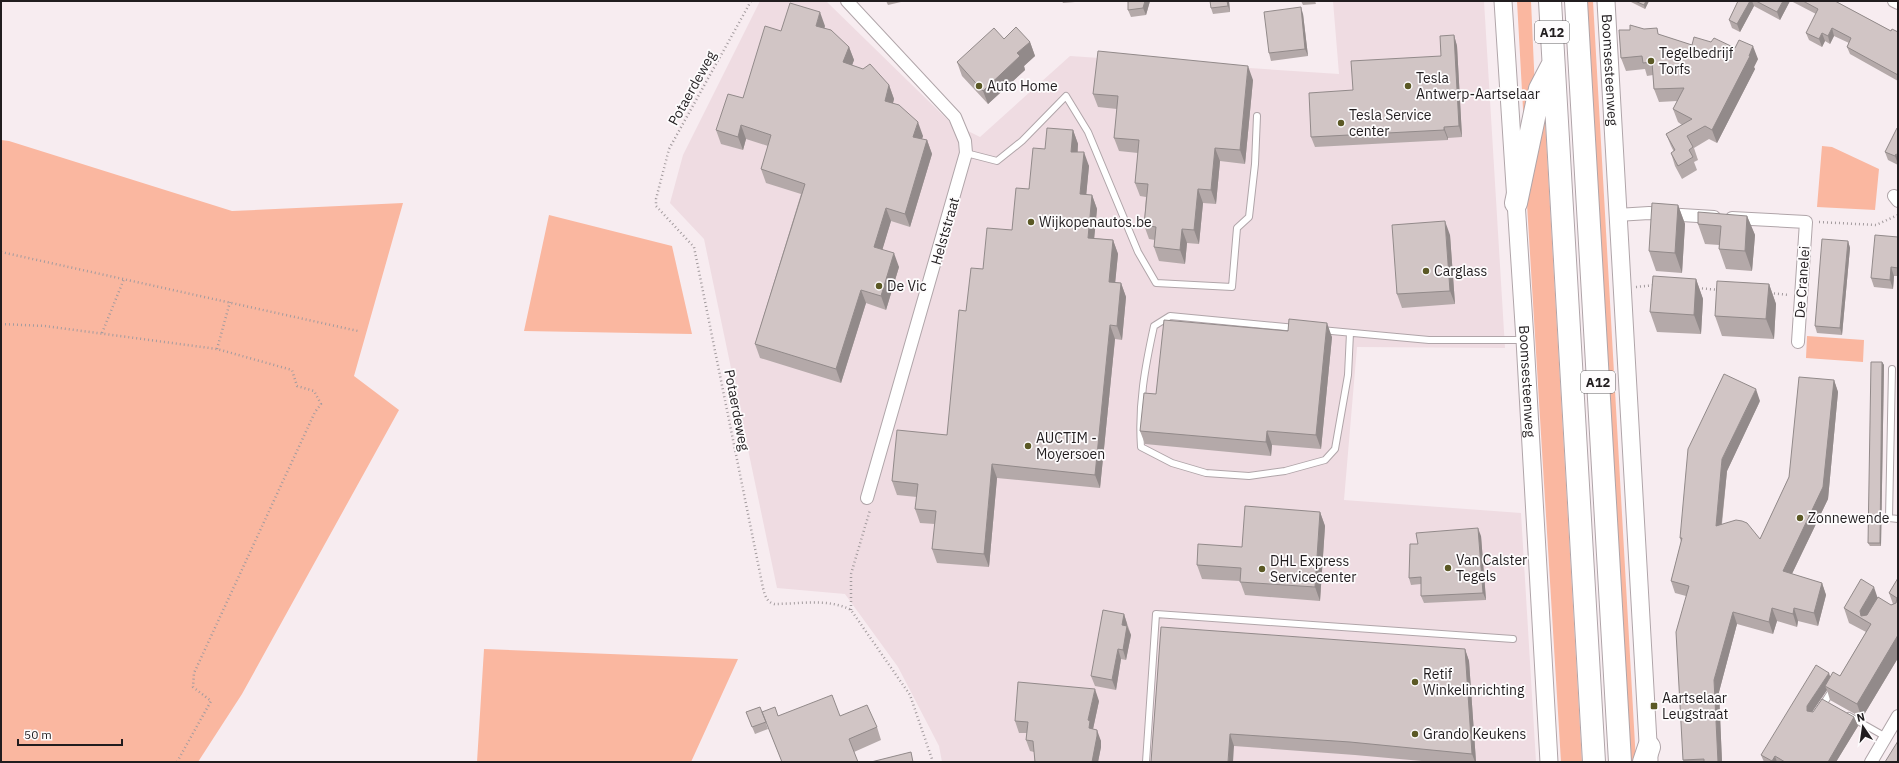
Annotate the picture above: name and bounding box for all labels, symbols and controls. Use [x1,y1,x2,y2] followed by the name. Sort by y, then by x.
[1598,13,1622,127] street label: Boomsesteenweg
[1535,21,1569,43] road number: A12
[1659,44,1734,78] place label: Tegelbedrijf Torfs
[664,47,720,129] street label: Potaerdeweg
[1646,56,1656,66] marker: Tegelbedrijf Torfs
[1416,69,1540,103] place label: Tesla Antwerp-Aartselaar
[987,77,1058,95] place label: Auto Home
[974,81,984,91] marker: Auto Home
[1403,81,1413,91] marker: Tesla Antwerp-Aartselaar
[1349,106,1432,140] place label: Tesla Service center
[1336,118,1346,128] marker: Tesla Service center
[927,195,963,267] street label: Helststraat
[1039,213,1152,231] place label: Wijkopenautos.be
[1026,217,1036,227] marker: Wijkopenautos.be
[1791,245,1813,319] street label: De Cranelei
[1434,262,1487,280] place label: Carglass
[1421,266,1431,276] marker: Carglass
[887,277,926,295] place label: De Vic
[874,281,884,291] marker: De Vic
[1515,325,1540,438] street label: Boomsesteenweg
[720,368,754,453] street label: Potaerdeweg
[1581,371,1615,393] road number: A12
[1036,429,1105,463] place label: AUCTIM - Moyersoen
[1023,441,1033,451] marker: AUCTIM - Moyersoen
[1808,509,1890,527] place label: Zonnewende
[1795,513,1805,523] marker: Zonnewende
[1456,551,1527,585] place label: Van Calster Tegels
[1270,552,1356,586] place label: DHL Express Servicecenter
[1443,563,1453,573] marker: Van Calster Tegels
[1257,564,1267,574] marker: DHL Express Servicecenter
[1423,665,1525,699] place label: Retif Winkelinrichting
[1410,677,1420,687] marker: Retif Winkelinrichting
[1662,689,1729,723] place label: Aartselaar Leugstraat
[1649,701,1659,711] marker: Aartselaar Leugstraat
[1843,707,1883,747] north arrow
[1855,710,1866,725] text: N
[18,721,122,747] scale bar
[1423,725,1526,743] place label: Grando Keukens
[24,727,52,742] text: 50 m
[1410,729,1420,739] marker: Grando Keukens

